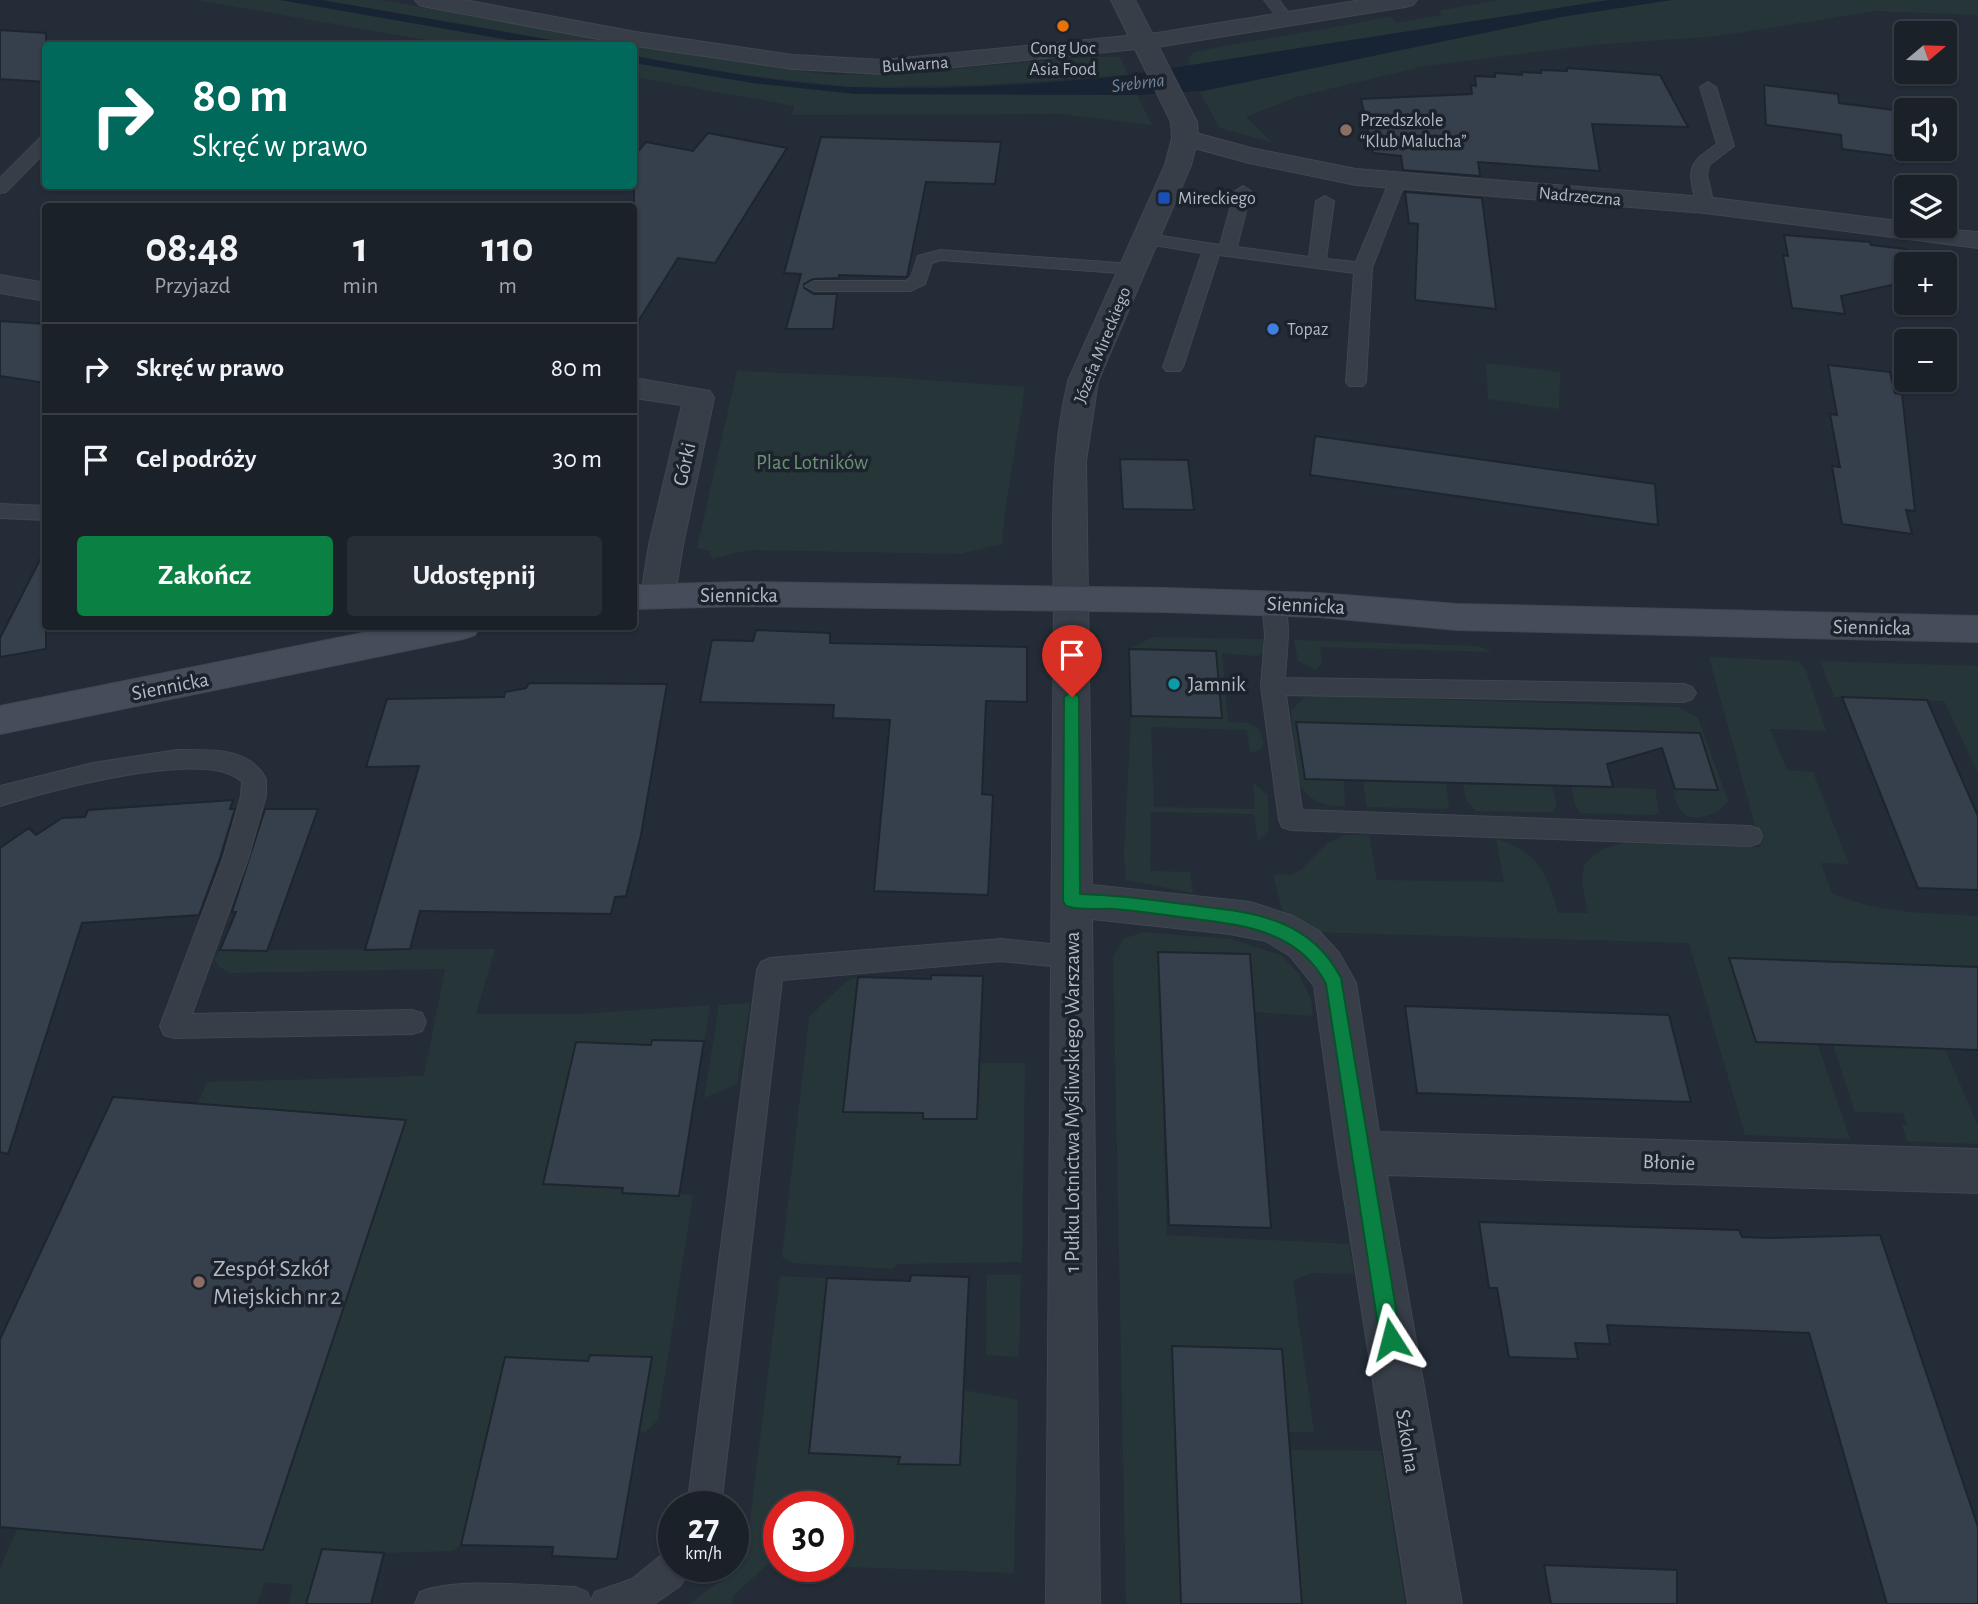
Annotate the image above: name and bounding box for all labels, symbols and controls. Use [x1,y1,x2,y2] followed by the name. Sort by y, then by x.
[1055,18,1071,34] marker: Cong Uoc Asia Food
[1894,21,1956,84] north arrow
[1894,21,1957,392] map controls
[1030,40,1096,79] place label: Cong Uoc Asia Food
[881,54,949,76] street label: Bulwarna
[77,70,168,161] icon: right
[1110,71,1166,96] water label: Srebrna
[192,72,289,121] text: 80 m
[1894,98,1957,161] button: sound
[1360,112,1466,151] place label: Przedszkole “Klub Malucha”
[1338,122,1354,138] marker: Przedszkole “Klub Malucha”
[192,130,368,162] text: Skręć w prawo
[1894,175,1957,238] button: layers
[1538,184,1622,210] street label: Nadrzeczna
[1156,190,1172,206] marker: Mireckiego
[1178,190,1256,208] place label: Mireckiego
[145,227,239,269] text: 08:48
[353,227,368,269] text: 1
[482,227,534,269] text: 110
[1894,252,1957,315] button: +
[154,275,230,298] text: Przyjazd
[343,275,378,298] text: min
[498,275,517,298] text: m
[1071,285,1134,406] street label: Józefa Mireckiego
[1265,321,1281,337] marker: Topaz
[1287,321,1328,339] place label: Topaz
[1894,329,1957,392] button: −
[77,350,115,388] icon: right
[136,355,284,381] text: Skręć w prawo
[551,355,602,381] text: 80 m
[669,440,700,488] street label: Górki
[77,441,115,479] icon: arrive
[136,446,256,472] text: Cel podróży
[552,446,602,472] text: 30 m
[756,452,868,473] park label: Plac Lotników
[77,536,333,616] button: Zakończ
[347,536,602,616] button: Udostępnij
[700,585,778,606] street label: Siennicka
[1266,593,1346,618] street label: Siennicka
[1833,616,1912,639] street label: Siennicka
[1042,625,1102,697] pin
[1053,636,1091,674] icon: arrive
[130,669,211,704] street label: Siennicka
[1188,674,1246,695] place label: Jamnik
[1166,676,1182,692] marker: Jamnik
[1062,931,1083,1272] street label: 1 Pułku Lotnictwa Myśliwskiego Warszawa
[1642,1151,1696,1174] street label: Błonie
[213,1257,341,1309] place label: Zespół Szkół Miejskich nr 2
[191,1274,207,1290] marker: Zespół Szkół Miejskich nr 2
[1354,1302,1428,1376] position arrow
[1392,1408,1423,1475] street label: Szkolna
[763,1491,854,1582] speed limit sign: 30
[688,1510,719,1545] text: 27
[685,1545,722,1563] text: km/h

